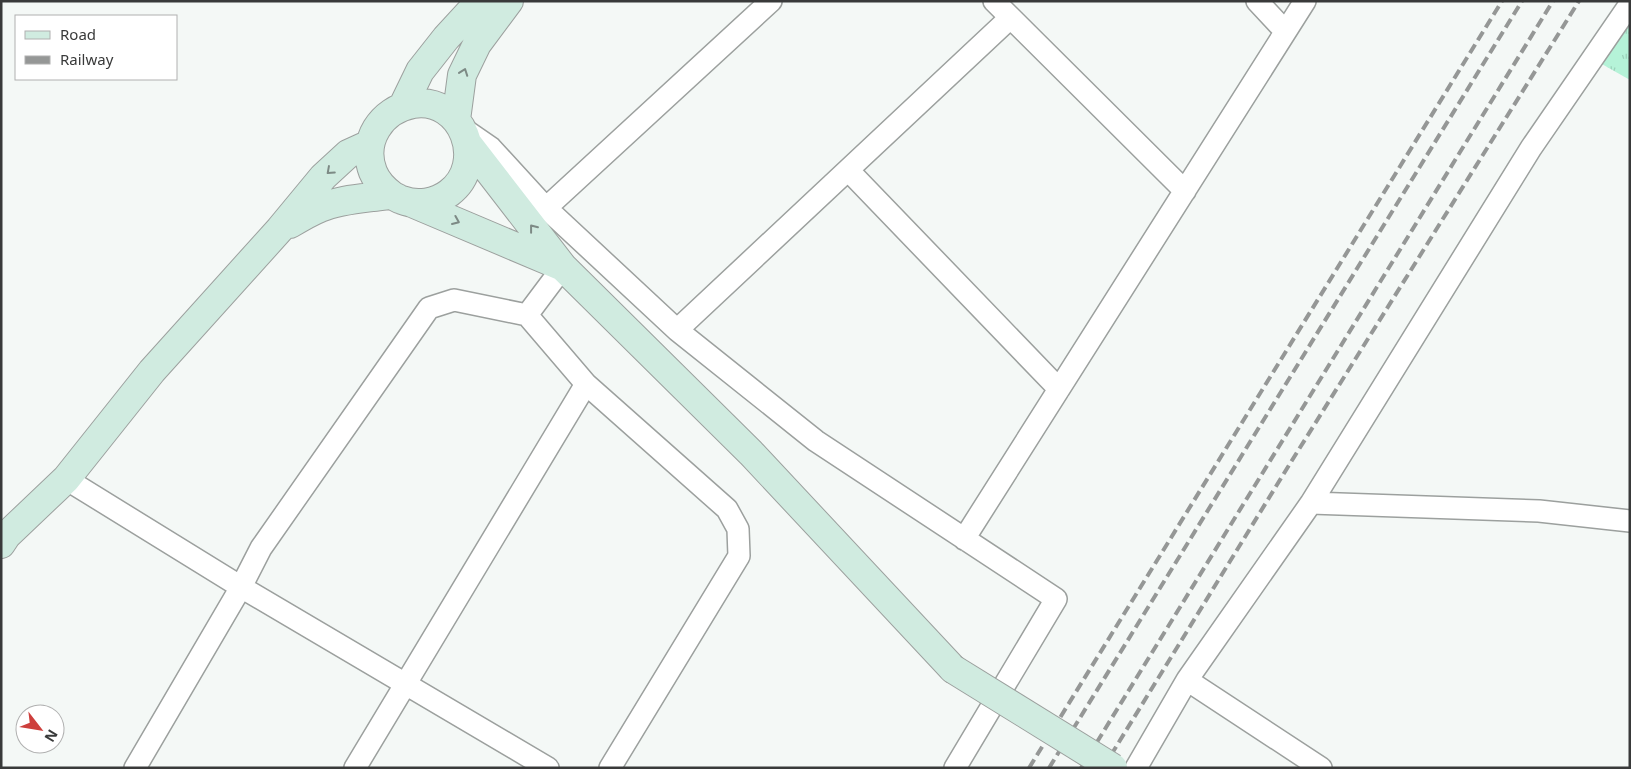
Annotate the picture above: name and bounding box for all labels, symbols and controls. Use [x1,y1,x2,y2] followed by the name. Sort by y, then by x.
[15,15,178,80] legend
[60,24,96,44] text: Road
[60,49,114,69] text: Railway
[458,68,468,77] one-way arrow
[326,165,335,174] one-way arrow
[451,215,460,226] one-way arrow
[530,224,539,234] one-way arrow
[15,704,65,754] north arrow
[40,726,63,746] text: N

